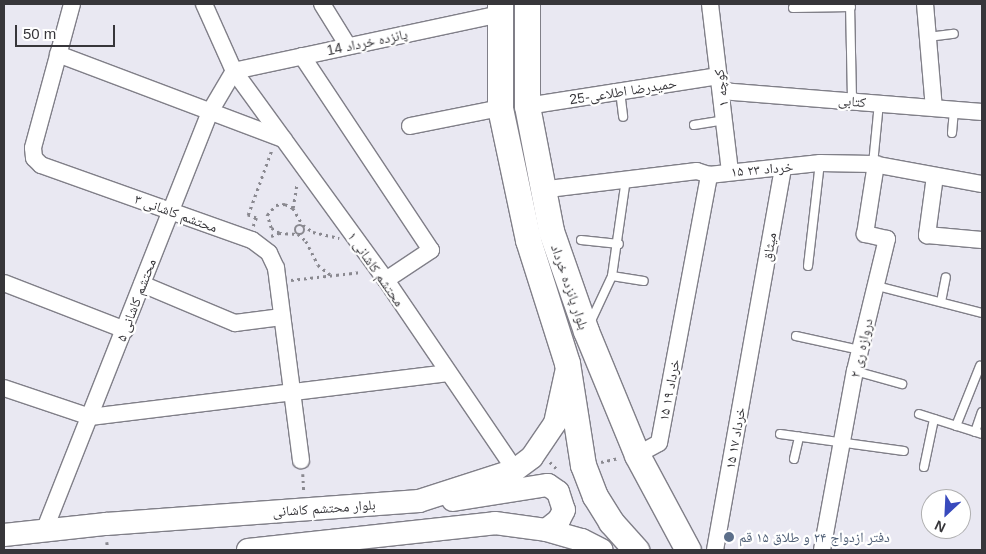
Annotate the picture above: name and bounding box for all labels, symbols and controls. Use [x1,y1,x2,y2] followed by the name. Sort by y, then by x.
[18,15,118,47] scale bar
[23,25,56,42] text: 50 m
[325,25,409,59] street label: پانزده خرداد 14
[710,68,732,108] street label: کوچه ۱
[568,74,678,108] street label: حمیدرضا اطلاعی-25
[837,91,867,111] street label: کتابی
[730,158,794,180] street label: ۱۵ خرداد ۲۳
[132,190,220,236] street label: محتشم کاشانی ۳
[344,229,408,309] street label: محتشم کاشانی ۱
[758,231,780,263] street label: میثاق
[548,242,592,332] street label: بلوار پانزده خرداد
[113,256,159,344] street label: محتشم کاشانی ۵
[846,317,876,379] street label: دروازه ری ۲
[655,358,683,422] street label: ۱۵ خرداد ۱۹
[721,406,749,470] street label: ۱۵ خرداد ۱۷
[921,489,971,539] north arrow
[272,496,376,520] street label: بلوار محتشم کاشانی
[932,517,948,536] text: N
[739,529,890,545] place label: دفتر ازدواج ۲۴ و طلاق ۱۵ قم
[723,531,735,543] marker: دفتر ازدواج ۲۴ و طلاق ۱۵ قم

